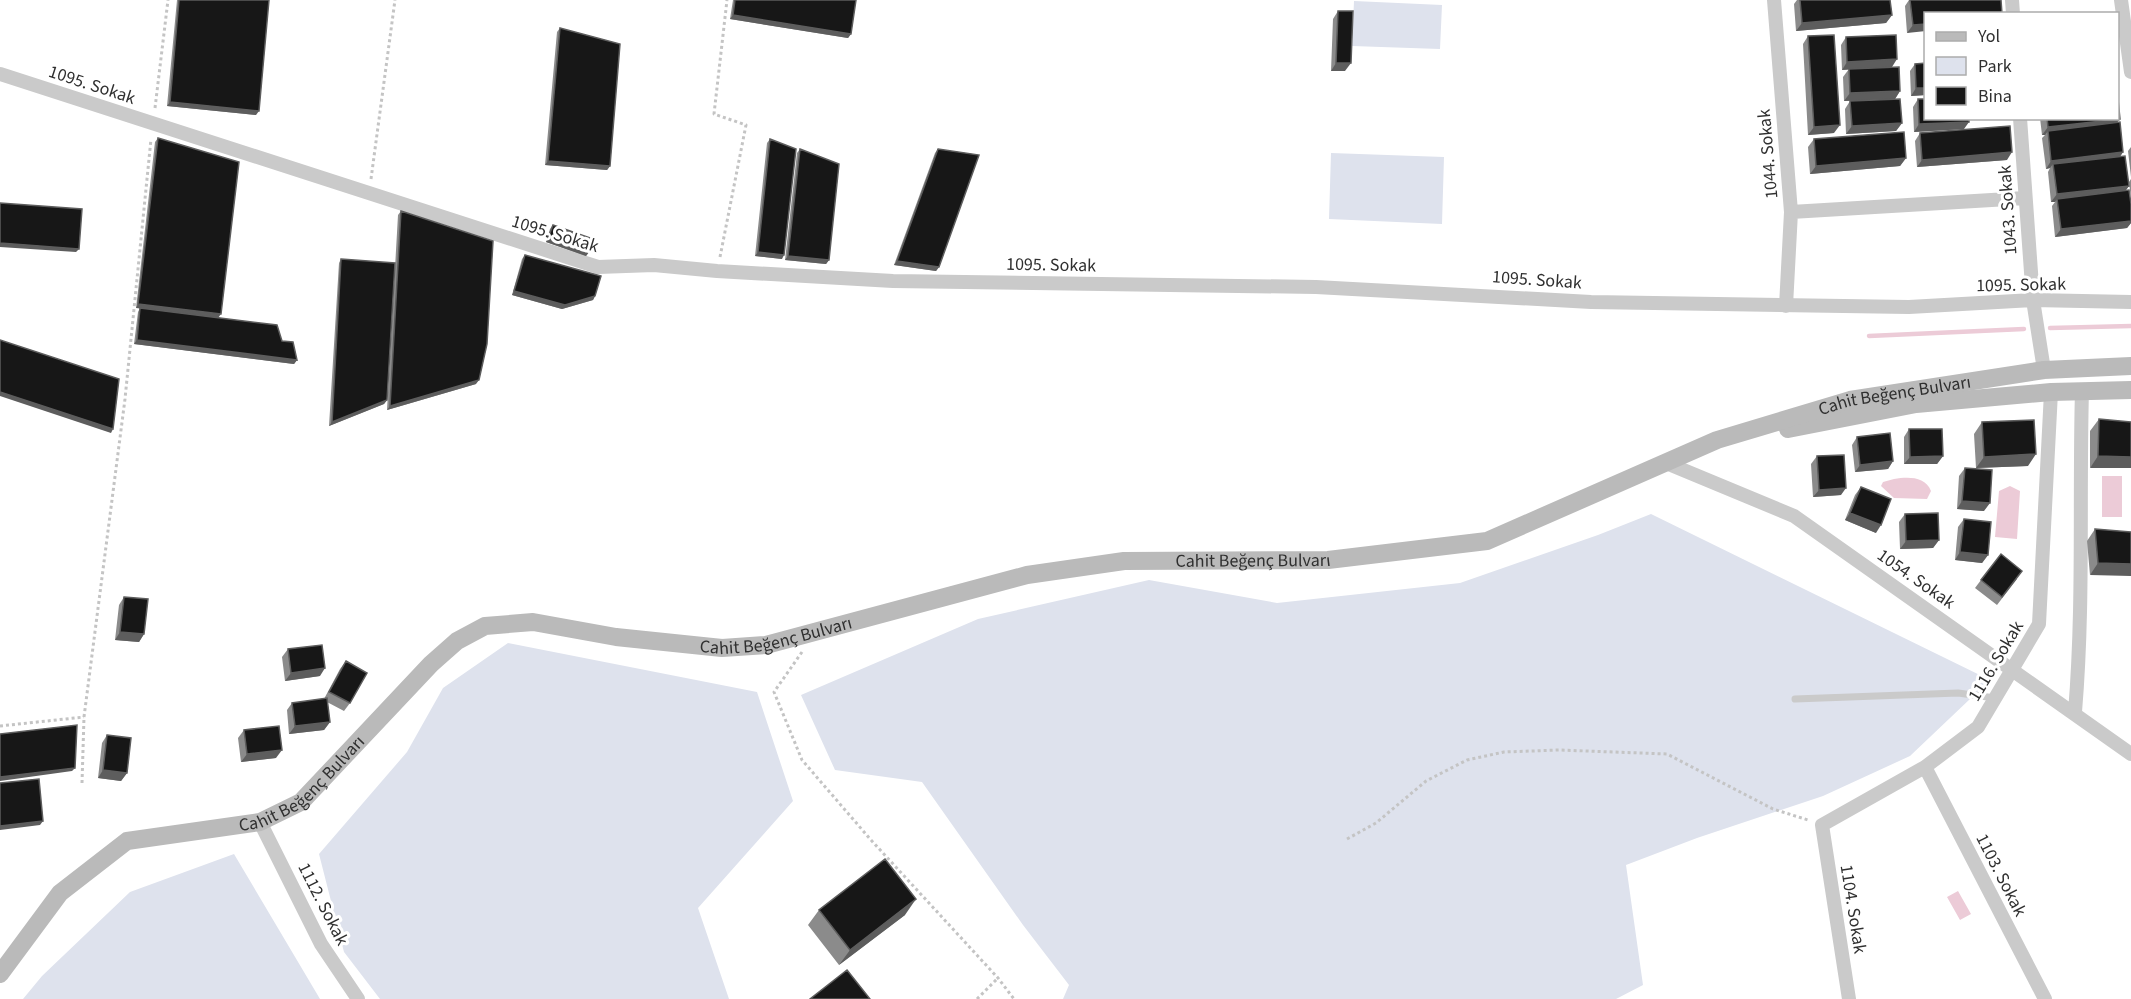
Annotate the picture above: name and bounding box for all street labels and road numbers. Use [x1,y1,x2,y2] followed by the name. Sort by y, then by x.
[45,59,139,111] street label: 1095. Sokak
[1752,108,1784,200] street label: 1044. Sokak
[1992,164,2024,256] street label: 1043. Sokak
[508,209,602,259] street label: 1095. Sokak
[1006,252,1096,278] street label: 1095. Sokak
[1491,264,1583,296] street label: 1095. Sokak
[1976,272,2066,298] street label: 1095. Sokak
[1815,369,1973,421] street label: Cahit Beğenç Bulvarı
[1872,543,1960,615] street label: 1054. Sokak
[1175,547,1332,573] street label: Cahit Beğenç Bulvarı
[699,610,855,661] street label: Cahit Beğenç Bulvarı
[1962,616,2030,706] street label: 1116. Sokak
[237,729,370,837] street label: Cahit Beğenç Bulvarı
[1969,829,2033,921] street label: 1103. Sokak
[291,858,355,950] street label: 1112. Sokak
[1834,863,1872,955] street label: 1104. Sokak

